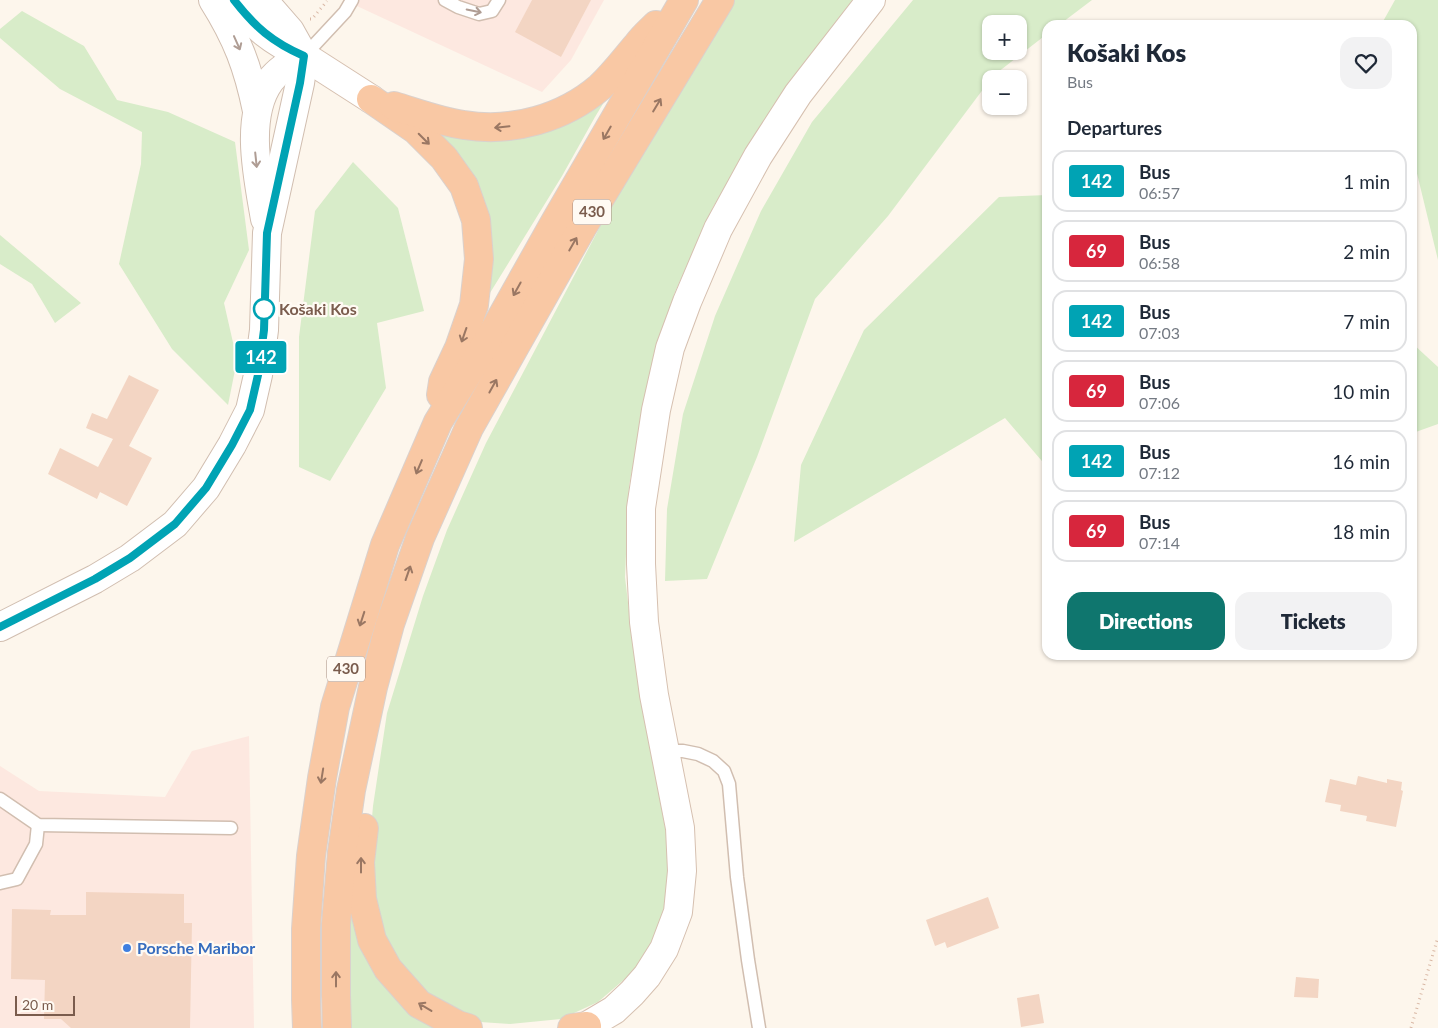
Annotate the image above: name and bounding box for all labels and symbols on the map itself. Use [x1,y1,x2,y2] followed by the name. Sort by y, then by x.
[466,7,482,16] one-way arrow
[232,35,242,50] one-way arrow
[653,99,663,113] one-way arrow
[494,122,510,132] one-way arrow
[601,125,611,139] one-way arrow
[418,133,431,145] one-way arrow
[252,151,261,167] one-way arrow
[573,200,611,224] road number: 430
[568,237,578,252] one-way arrow
[512,281,522,296] one-way arrow
[253,298,275,320] marker: Košaki Kos
[279,299,357,318] place label: Košaki Kos
[458,327,468,343] one-way arrow
[232,341,290,373] line badge: 142
[488,378,498,393] one-way arrow
[413,459,423,474] one-way arrow
[404,566,413,581] one-way arrow
[356,611,366,627] one-way arrow
[327,656,365,682] road number: 430
[317,768,327,784] one-way arrow
[356,857,365,873] one-way arrow
[137,938,255,957] place label: Porsche Maribor
[121,942,133,954] marker: Porsche Maribor
[331,972,341,988] one-way arrow
[15,993,75,1016] scale bar
[418,1001,432,1011] one-way arrow

